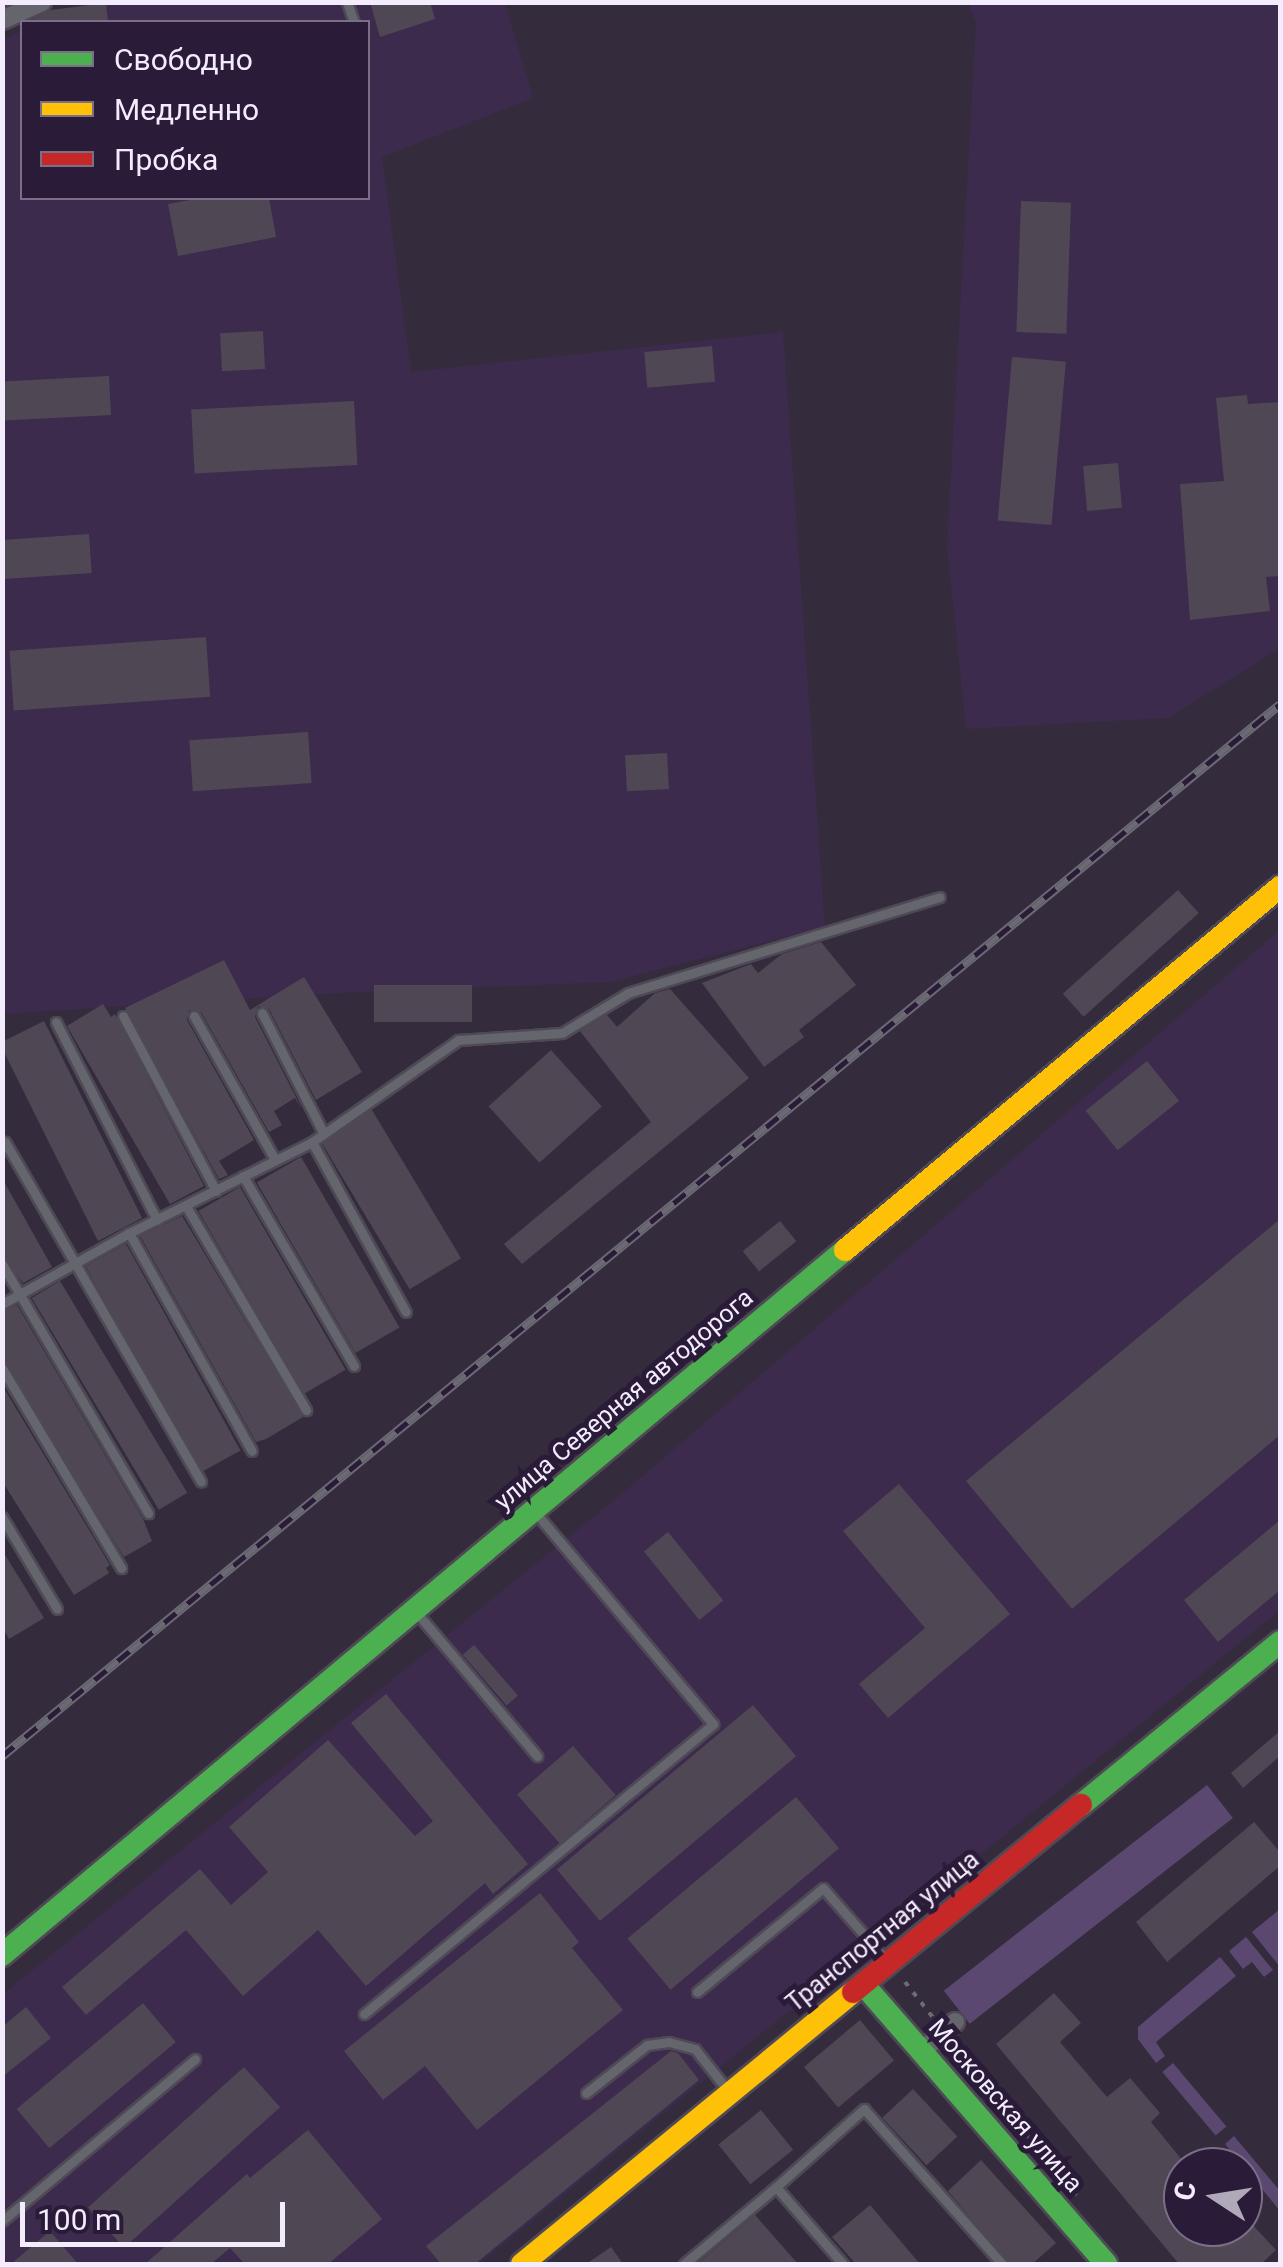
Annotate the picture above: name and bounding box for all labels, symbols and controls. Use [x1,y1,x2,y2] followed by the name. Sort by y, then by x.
[20,20,370,200] legend
[114,42,253,77] text: Свободно
[114,92,259,127] text: Медленно
[114,142,218,177] text: Пробка
[489,1283,759,1517] street label: улица Северная автодорога
[781,1845,985,2019] street label: Транспортная улица
[922,2013,1088,2199] street label: Московская улица
[1163,2147,1263,2247] north arrow
[1167,2179,1203,2203] text: С
[25,2182,290,2244] scale bar
[37,2202,121,2237] text: 100 m

